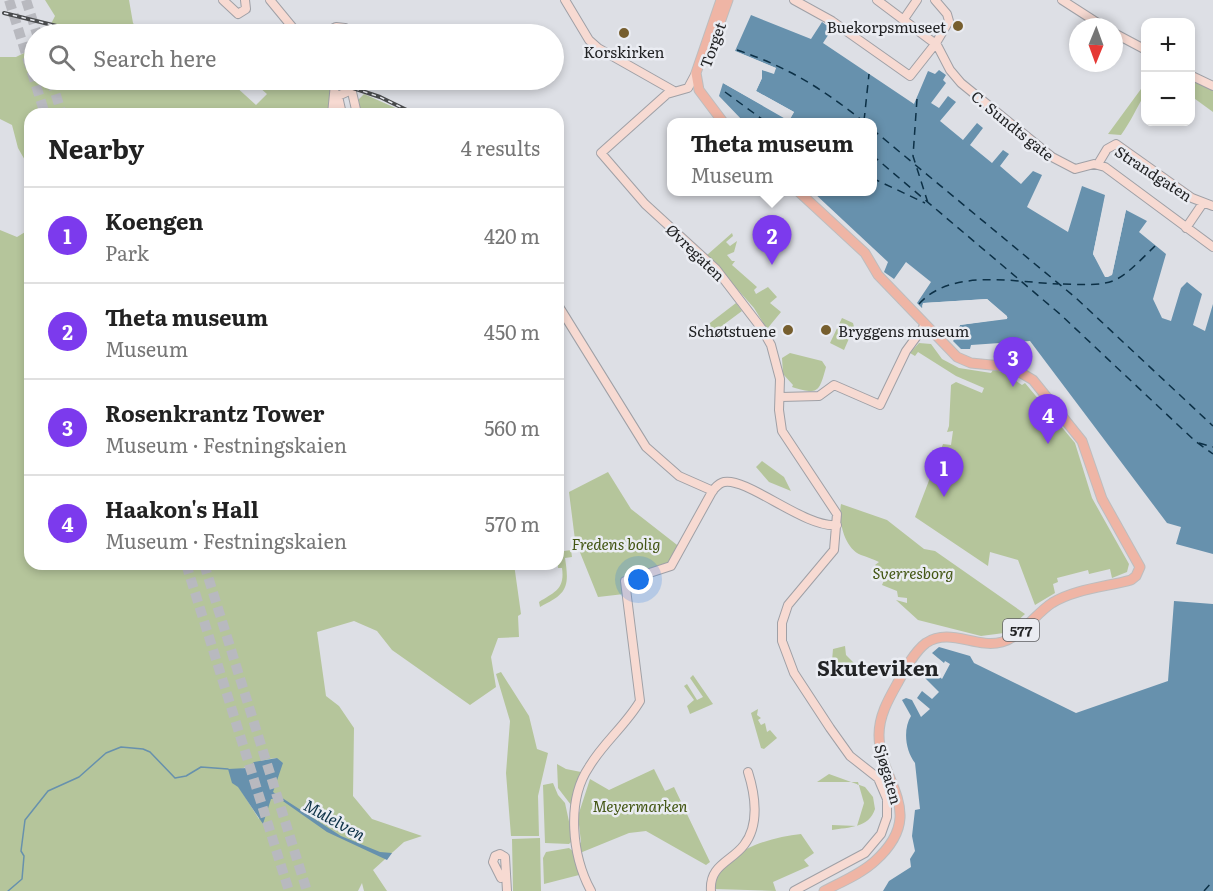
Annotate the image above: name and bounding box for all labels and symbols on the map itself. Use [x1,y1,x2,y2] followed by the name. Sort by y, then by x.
[827,15,946,38] place label: Buekorpsmuseet
[1069,18,1123,72] north arrow
[693,19,731,71] street label: Torget
[951,19,965,33] marker: Buekorpsmuseet
[617,26,631,40] marker: Korskirken
[583,40,665,63] place label: Korskirken
[967,84,1060,166] street label: C. Sundts gate
[1111,139,1197,207] street label: Strandgaten
[752,216,792,265] pin: 2
[661,218,731,286] street label: Øvregaten
[688,319,776,342] place label: Schøtstuene
[838,319,970,342] place label: Bryggens museum
[781,323,795,337] marker: Schøtstuene
[819,323,833,337] marker: Bryggens museum
[994,338,1032,387] pin: 3
[1028,394,1068,444] pin: 4
[924,448,964,497] pin: 1
[572,532,660,555] park label: Fredens bolig
[872,561,954,584] park label: Sverresborg
[624,565,653,594] your location
[1003,619,1039,641] road number: 577
[817,651,939,682] district label: Skuteviken
[869,741,909,807] street label: Sjøgaten
[300,792,370,846] water label: Mulelven
[593,794,688,817] park label: Meyermarken

